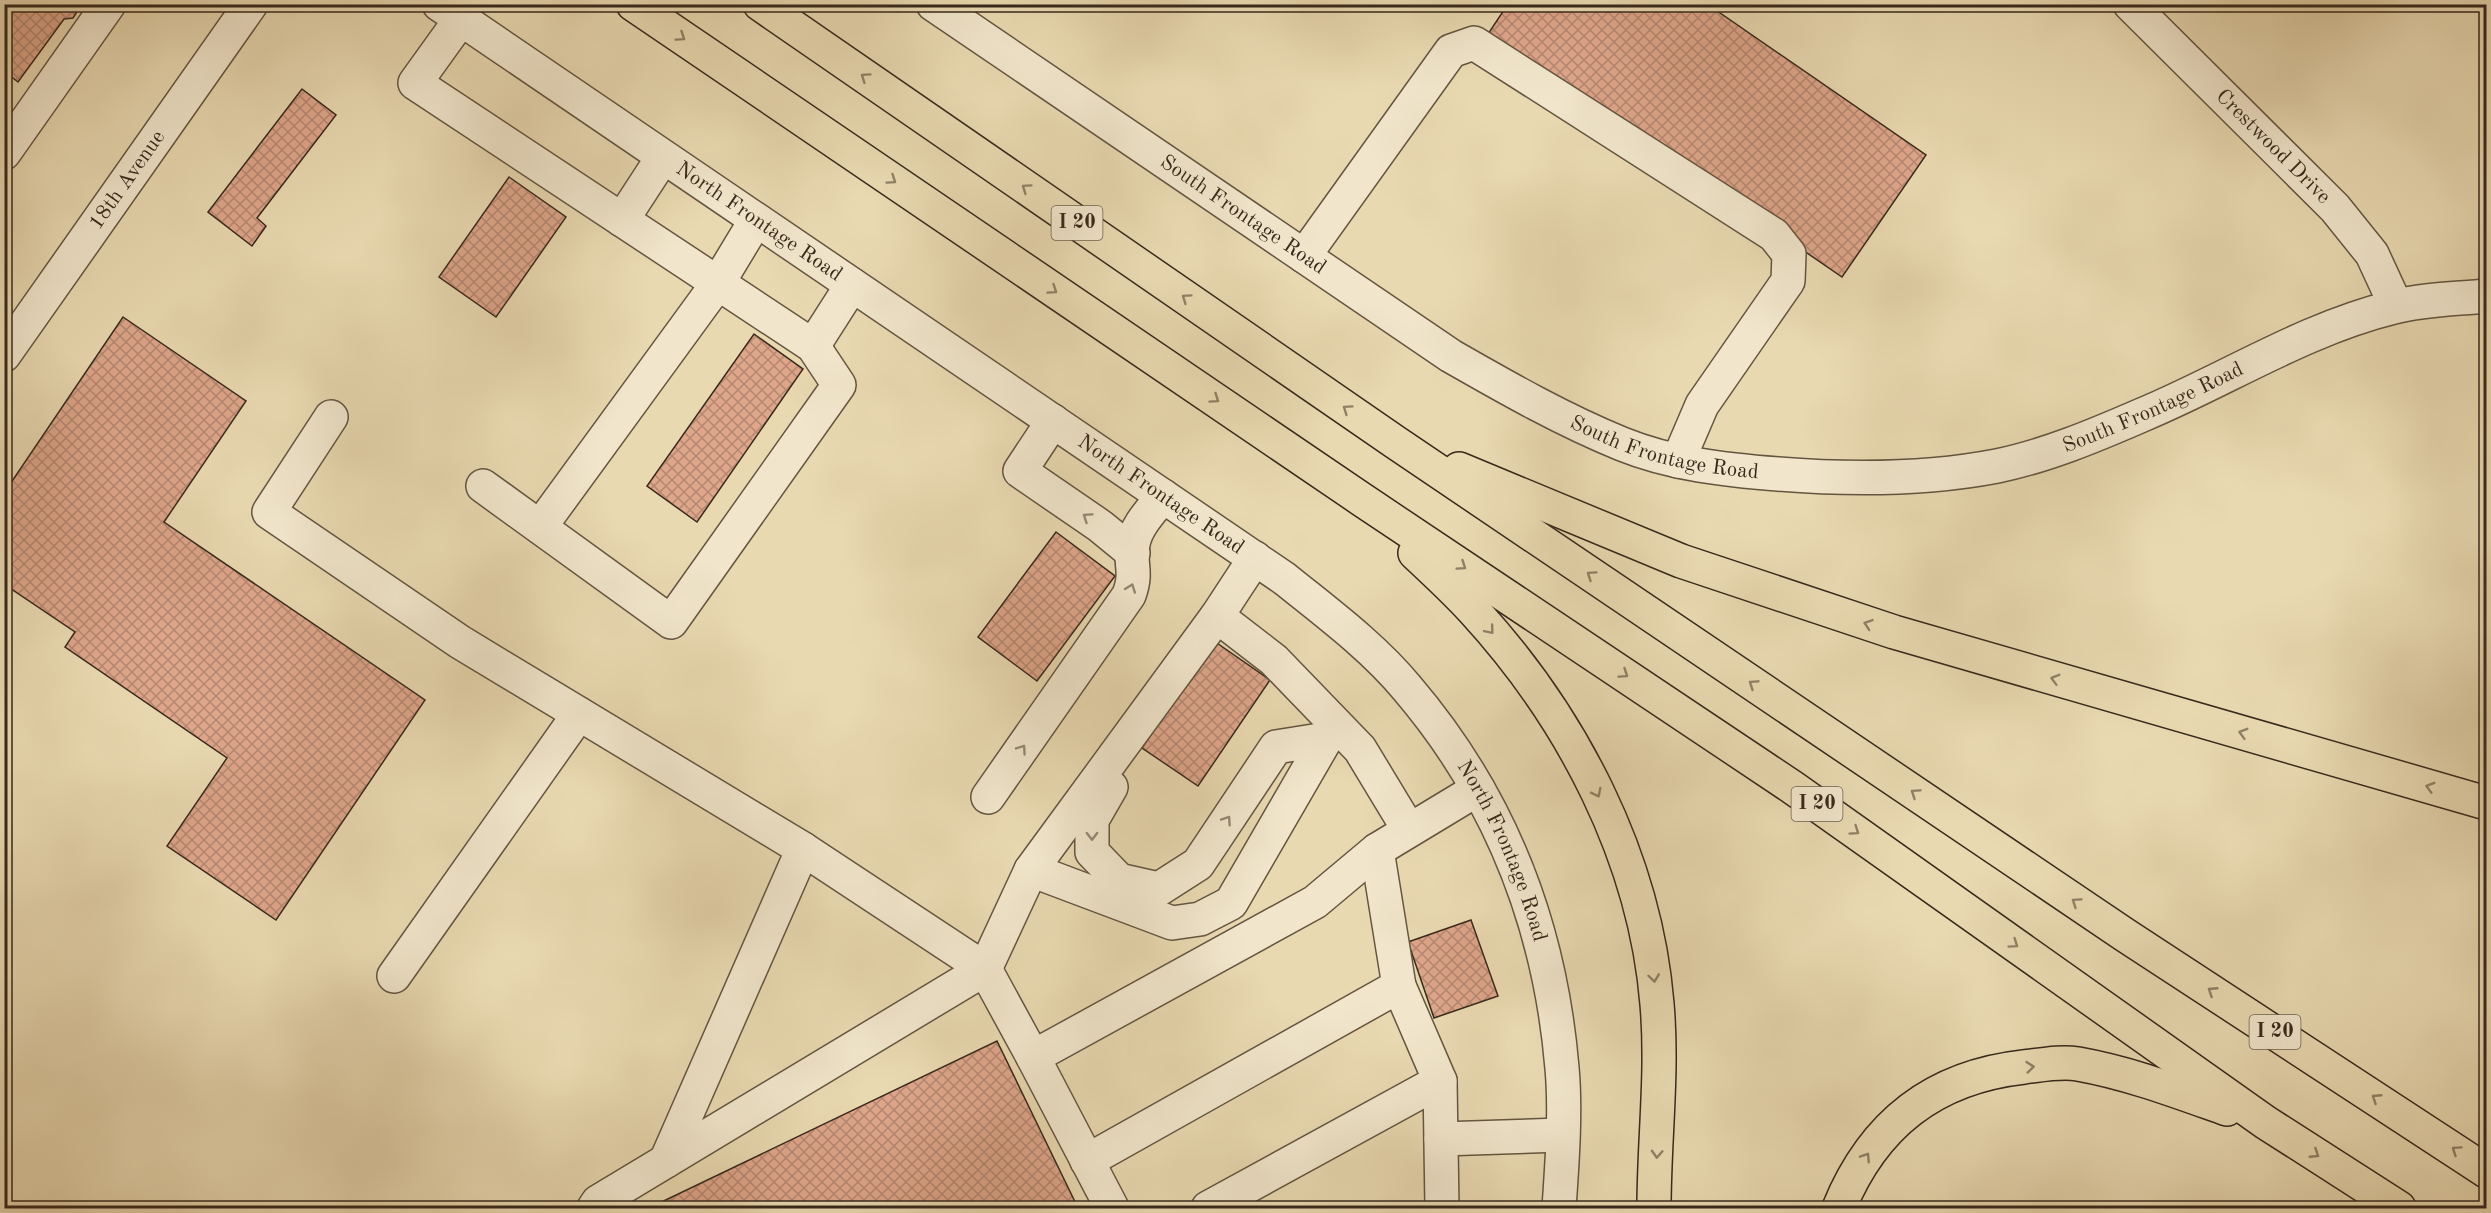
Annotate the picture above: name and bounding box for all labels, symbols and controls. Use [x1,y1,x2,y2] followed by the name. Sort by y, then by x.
[675,30,686,41] one-way arrow
[861,73,872,84] one-way arrow
[2212,85,2335,208] street label: Crestwood Drive
[85,127,169,233] street label: 18th Avenue
[1156,151,1330,278] street label: South Frontage Road
[672,158,846,285] street label: North Frontage Road
[886,173,896,185] one-way arrow
[1021,184,1032,195] one-way arrow
[1052,206,1102,240] road number: I 20
[1047,283,1058,294] one-way arrow
[1182,294,1193,305] one-way arrow
[2060,358,2247,457] street label: South Frontage Road
[1208,392,1219,403] one-way arrow
[1342,405,1353,416] one-way arrow
[1567,412,1760,483] street label: South Frontage Road
[1074,431,1248,559] street label: North Frontage Road
[1082,513,1093,524] one-way arrow
[1455,559,1466,570] one-way arrow
[1587,571,1598,582] one-way arrow
[1123,583,1136,593] one-way arrow
[1863,618,1874,631] one-way arrow
[1483,623,1494,634] one-way arrow
[1618,667,1628,679] one-way arrow
[2051,674,2061,686] one-way arrow
[1749,680,1760,691] one-way arrow
[2238,728,2249,740] one-way arrow
[1015,744,1026,755] one-way arrow
[1453,757,1550,944] street label: North Frontage Road
[2425,781,2435,794] one-way arrow
[1590,786,1601,797] one-way arrow
[1792,787,1842,821] road number: I 20
[1910,789,1921,800] one-way arrow
[1220,816,1231,827] one-way arrow
[1848,824,1859,835] one-way arrow
[1086,832,1098,841] one-way arrow
[2072,898,2083,909] one-way arrow
[2007,937,2018,948] one-way arrow
[1647,973,1659,982] one-way arrow
[2208,988,2219,999] one-way arrow
[2250,1015,2300,1049] road number: I 20
[2026,1061,2035,1073] one-way arrow
[2372,1093,2382,1105] one-way arrow
[2308,1147,2319,1158] one-way arrow
[2451,1147,2462,1158] one-way arrow
[1650,1150,1663,1159] one-way arrow
[1858,1153,1870,1163] one-way arrow

